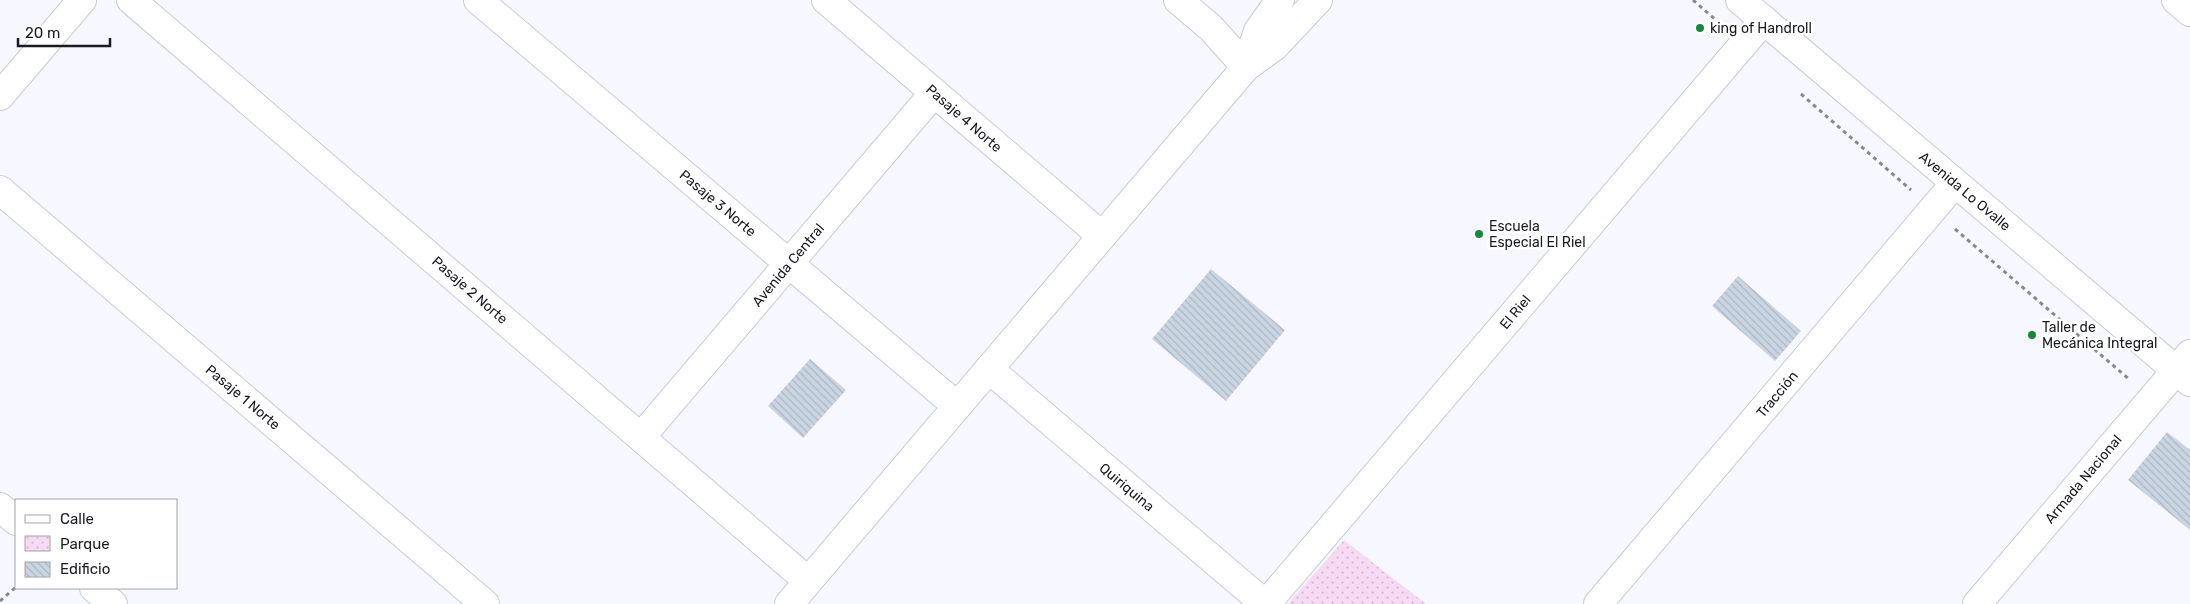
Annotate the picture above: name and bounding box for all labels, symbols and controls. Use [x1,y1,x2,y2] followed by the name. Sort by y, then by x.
[18,15,110,47] scale bar
[1710,20,1812,37] place label: king of Handroll
[1694,22,1706,34] marker: king of Handroll
[25,24,60,42] text: 20 m
[922,81,1005,156] street label: Pasaje 4 Norte
[1915,148,2014,235] street label: Avenida Lo Ovalle
[676,166,760,240] street label: Pasaje 3 Norte
[1489,218,1586,251] place label: Escuela Especial El Riel
[749,220,828,310] street label: Avenida Central
[1473,228,1485,240] marker: Escuela Especial El Riel
[428,253,511,328] street label: Pasaje 2 Norte
[1496,292,1534,333] street label: El Riel
[2042,319,2157,352] place label: Taller de Mecánica Integral
[2026,329,2038,341] marker: Taller de Mecánica Integral
[202,361,284,434] street label: Pasaje 1 Norte
[1753,368,1802,421] street label: Tracción
[2041,431,2125,527] street label: Armada Nacional
[1096,460,1158,515] street label: Quiriquina
[15,499,178,589] legend
[60,510,94,528] text: Calle
[60,535,110,553] text: Parque
[60,560,110,578] text: Edificio

